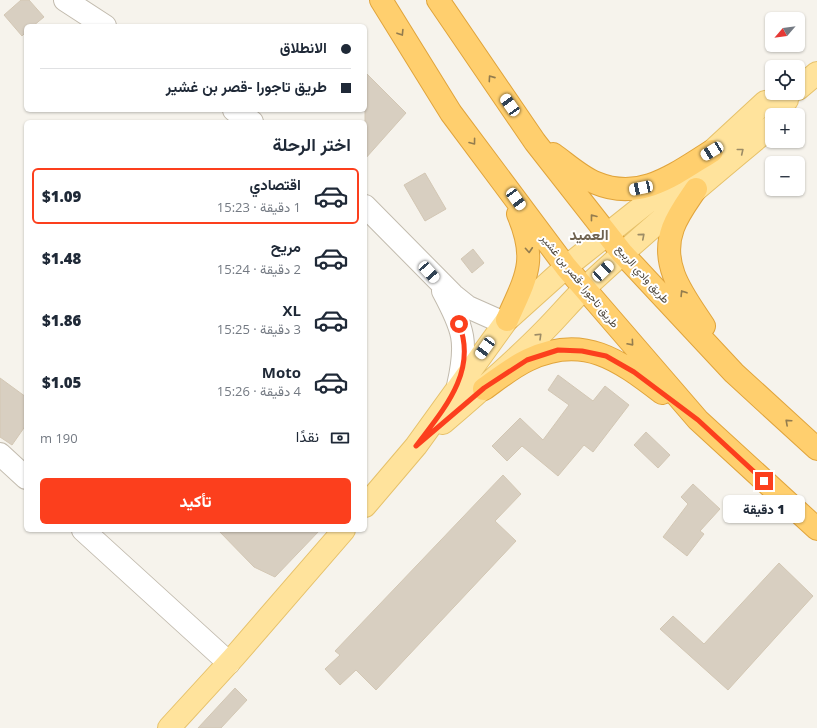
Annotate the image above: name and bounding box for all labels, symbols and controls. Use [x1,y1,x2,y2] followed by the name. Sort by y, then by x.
[765,12,805,52] north arrow
[765,12,805,196] map controls
[397,29,404,36] one-way arrow
[280,37,327,57] text: الانطلاق
[765,60,805,100] button: locate
[166,76,327,96] text: طريق تاجورا -قصر بن غشير
[489,76,496,83] one-way arrow
[498,92,522,118] car
[765,108,805,148] button: +
[273,132,351,156] text: اختر الرحلة
[468,137,475,144] one-way arrow
[699,140,725,162] car
[736,149,744,156] one-way arrow
[765,156,805,196] button: −
[249,174,301,194] text: اقتصادي
[313,178,349,214] icon: car
[628,180,654,196] car
[42,186,81,206] text: $1.09
[504,186,528,212] car
[217,198,301,216] text: 1 دقيقة · 15:23
[591,214,598,221] one-way arrow
[569,224,609,244] district label: العميد
[537,230,623,331] street label: طريق تاجورا -قصر بن غشير
[637,233,645,240] one-way arrow
[271,236,301,256] text: مريح
[313,240,349,276] icon: car
[611,241,674,308] street label: طريق وادي الربيع
[524,247,533,253] one-way arrow
[42,248,81,268] text: $1.48
[590,258,616,284] car
[417,259,441,285] car
[217,260,301,278] text: 2 دقيقة · 15:24
[680,290,687,297] one-way arrow
[283,300,301,320] text: XL
[313,302,349,338] icon: car
[42,310,81,330] text: $1.86
[450,315,468,333] route start
[217,320,301,338] text: 3 دقيقة · 15:25
[534,333,542,341] one-way arrow
[473,335,497,361] car
[626,338,633,345] one-way arrow
[262,362,301,382] text: Moto
[313,364,349,400] icon: car
[42,372,81,392] text: $1.05
[217,382,301,400] text: 4 دقيقة · 15:26
[785,420,793,427] one-way arrow
[296,426,319,446] text: نقدًا
[329,427,351,449] icon: cash
[40,429,78,447] text: 190 m
[755,472,773,490] route end
[40,478,351,524] button: تأكيد
[723,495,805,523] callout: 1 دقيقة
[743,500,785,518] text: 1 دقيقة

